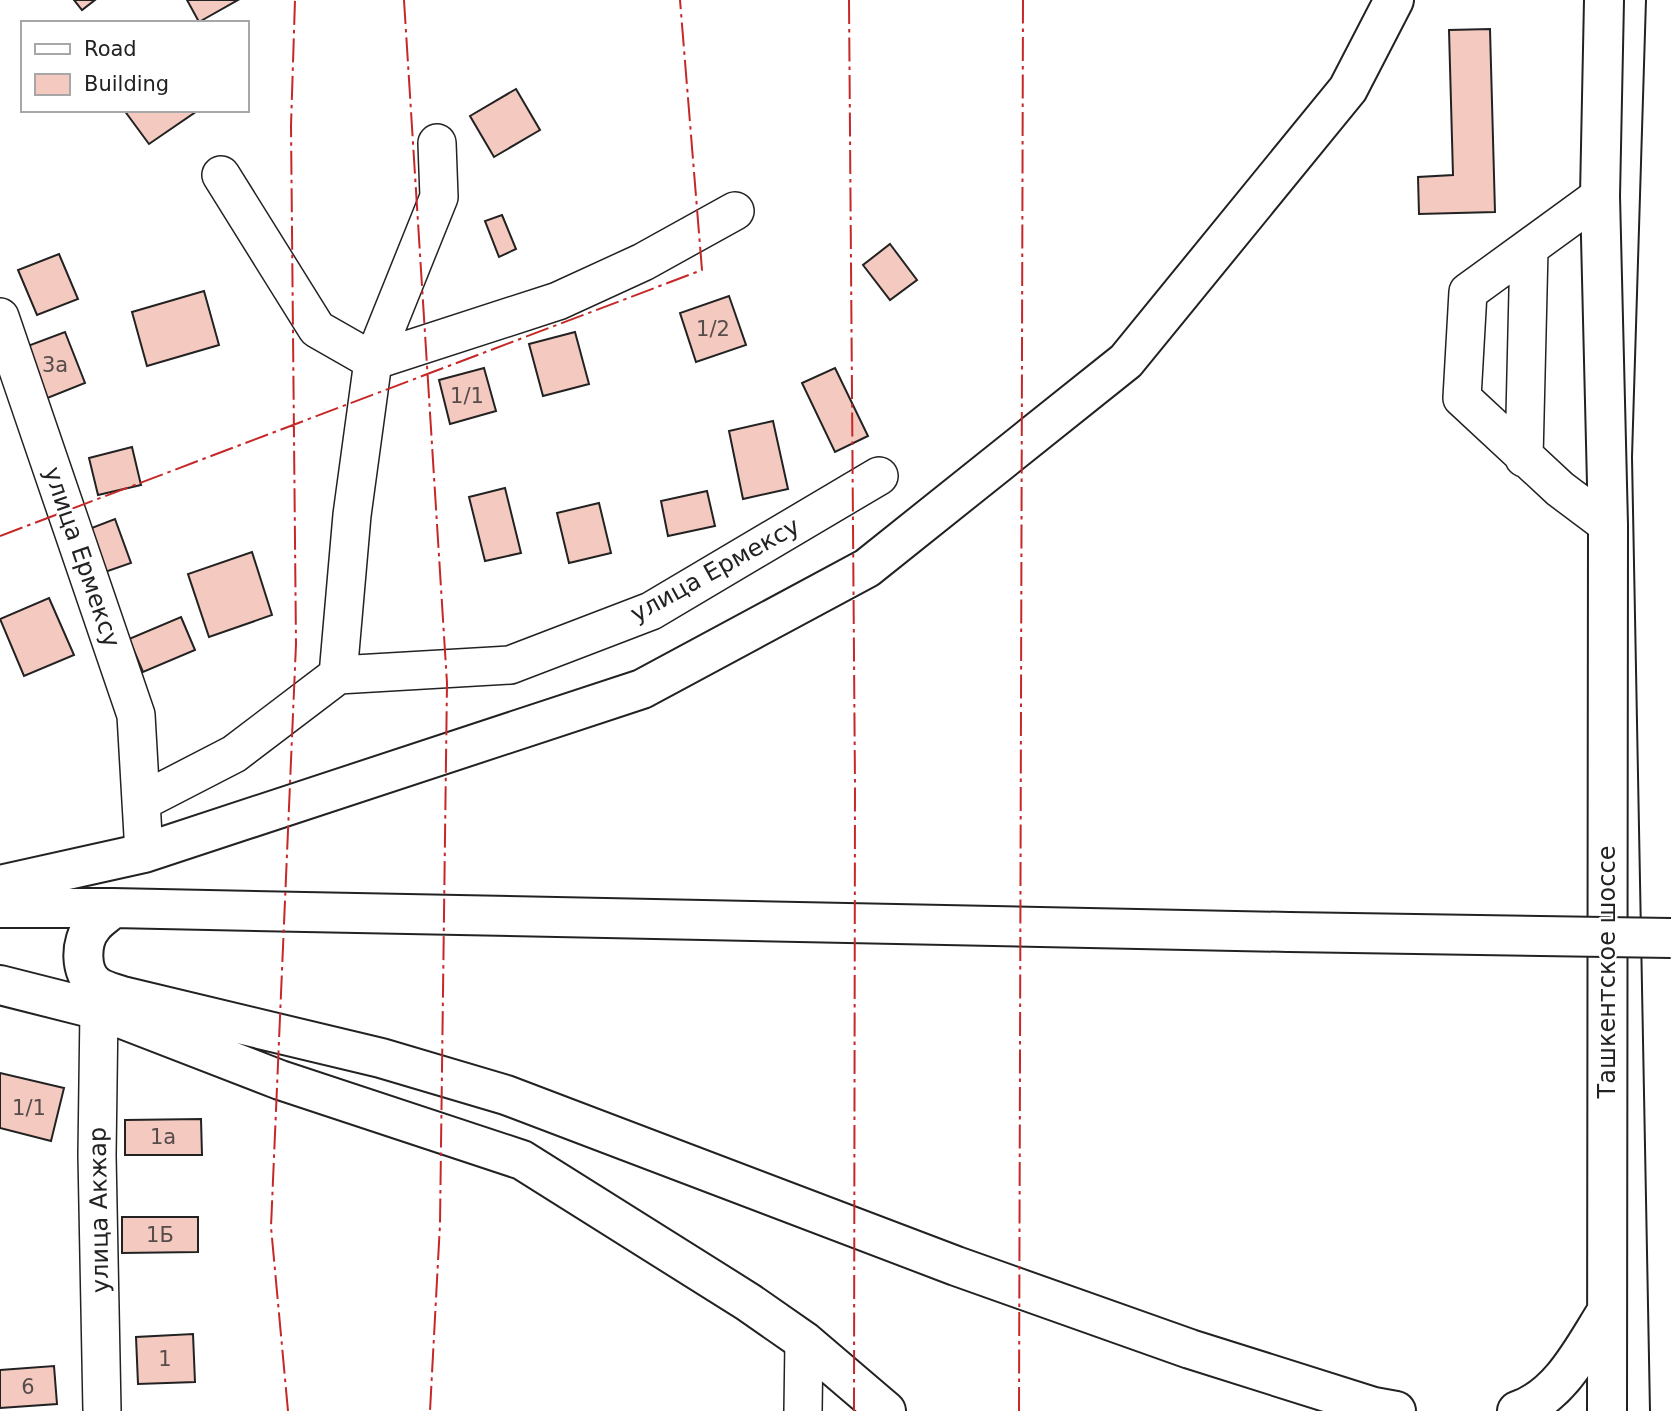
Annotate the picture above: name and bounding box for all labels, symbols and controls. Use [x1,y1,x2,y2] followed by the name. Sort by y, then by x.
[21,21,248,112] legend
[84,37,137,61] text: Road
[84,72,169,96] text: Building
[696,317,730,341] house number: 1/2
[42,353,68,377] house number: 3а
[450,384,484,408] house number: 1/1
[38,463,126,651] street label: улица Ермексу
[626,512,804,628] street label: улица Ермексу
[1593,846,1621,1099] street label: Ташкентское шоссе
[12,1096,46,1120] house number: 1/1
[150,1125,176,1149] house number: 1а
[84,1127,114,1293] street label: улица Акжар
[146,1223,174,1247] house number: 1Б
[158,1347,172,1371] house number: 1
[21,1375,35,1399] house number: 6

